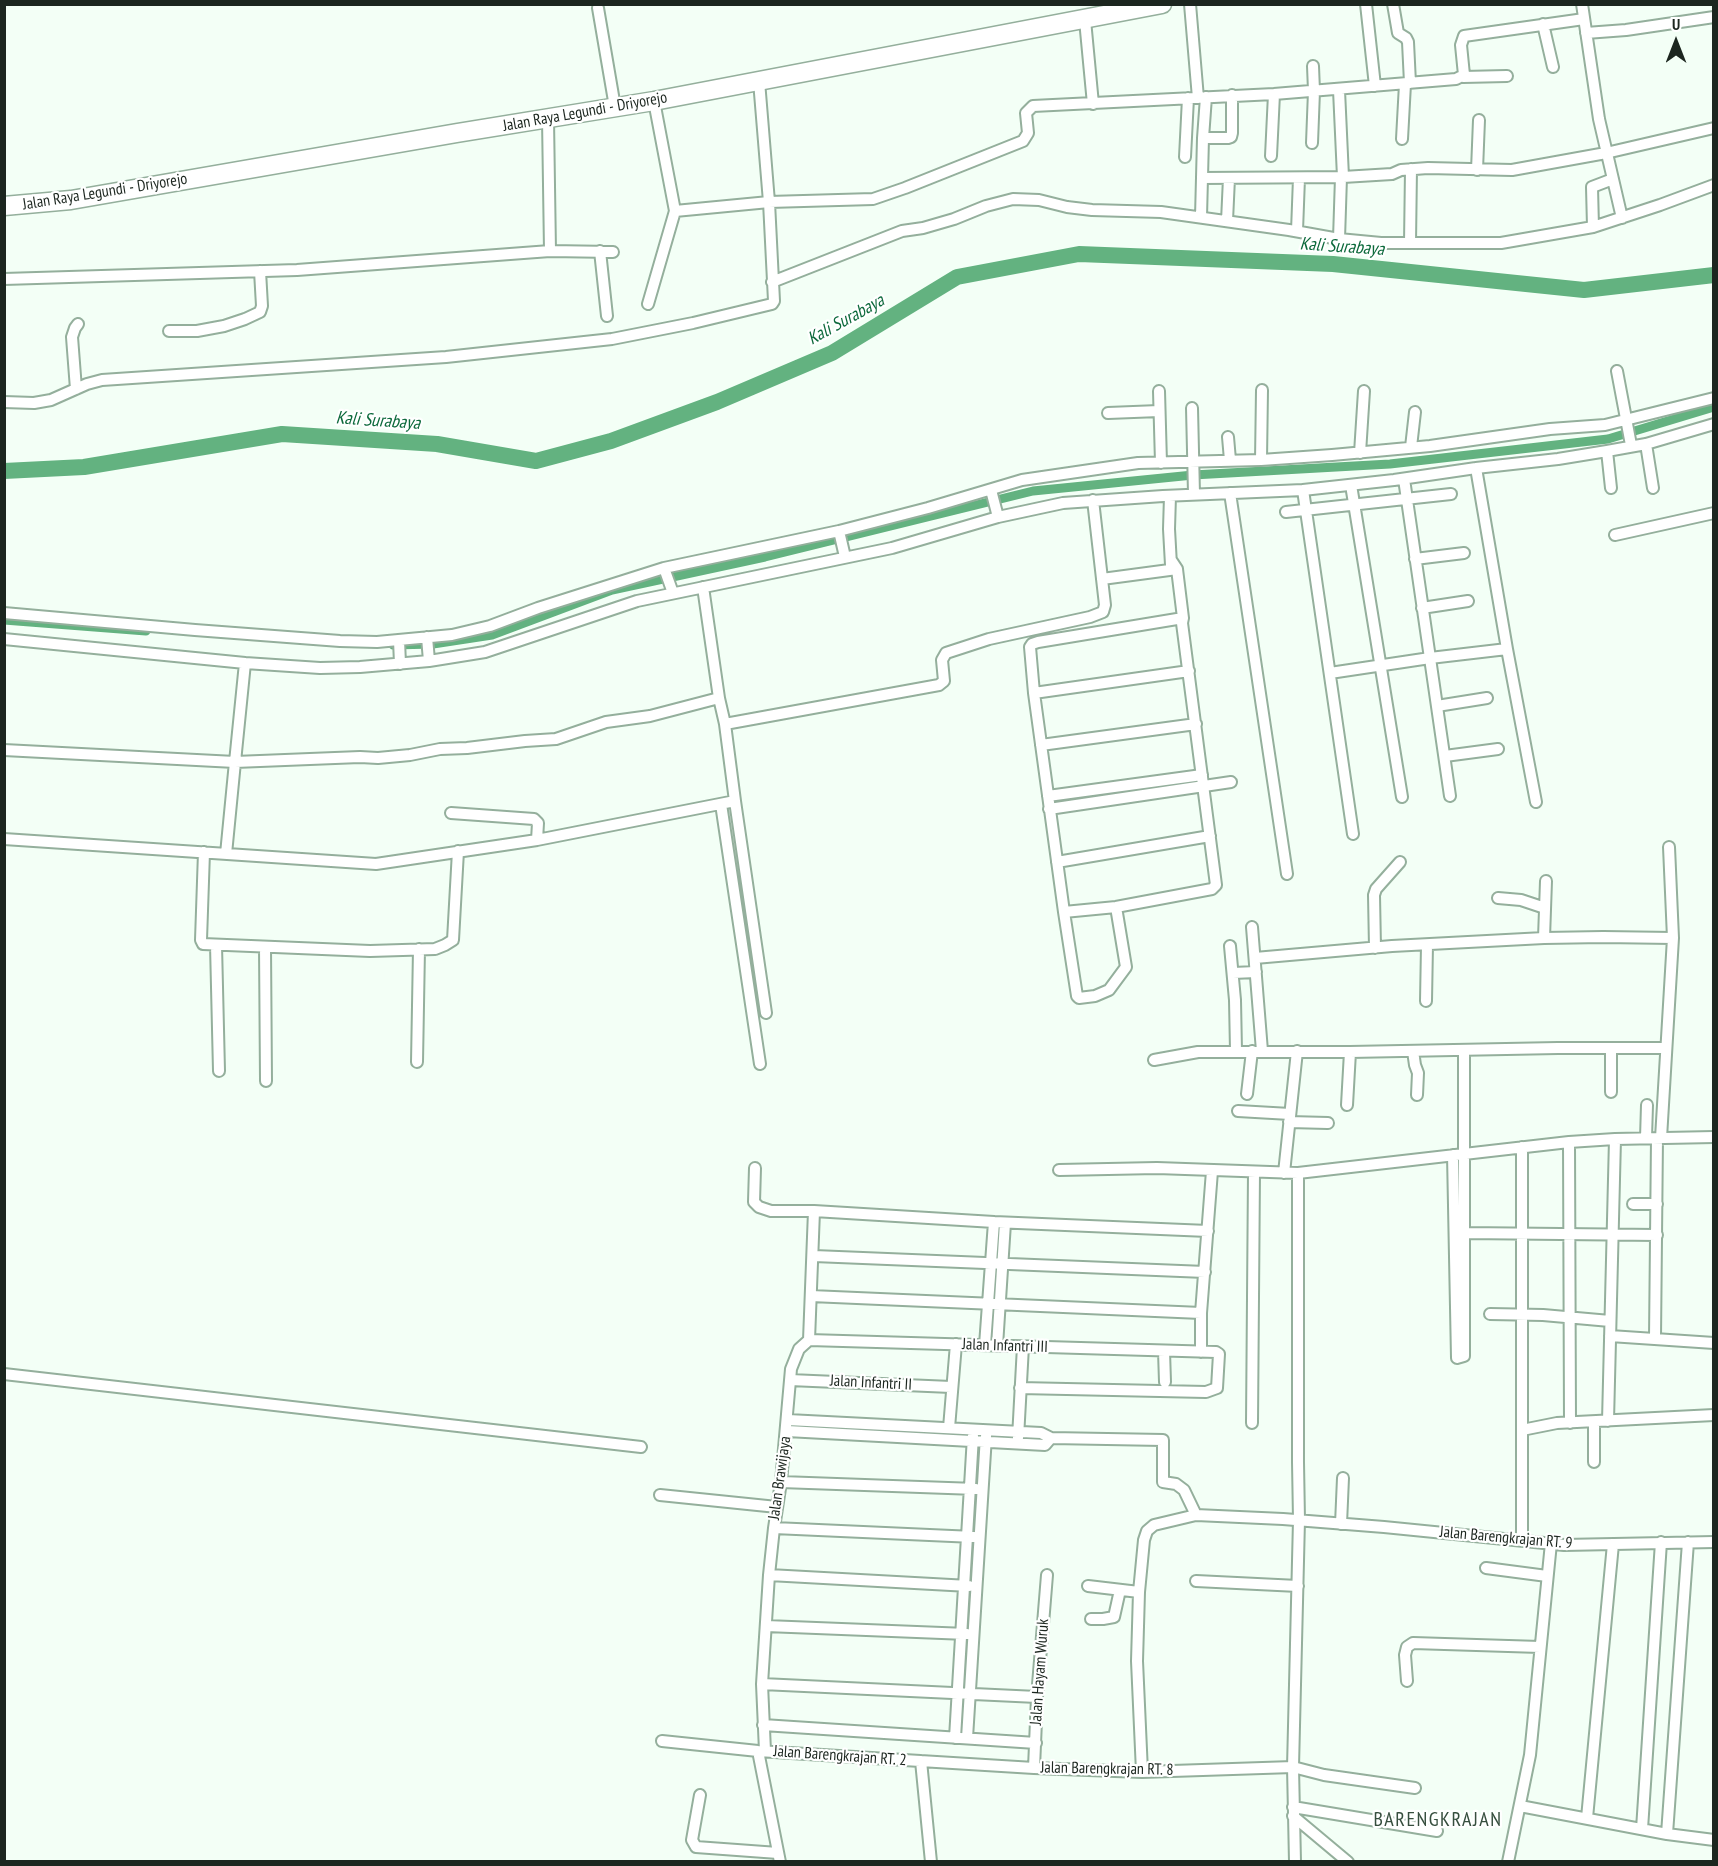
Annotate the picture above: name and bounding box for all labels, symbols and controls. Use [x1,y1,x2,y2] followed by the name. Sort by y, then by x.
[1646,12,1706,72] north arrow
[1672,14,1680,34] text: U
[501,88,669,136] street label: Jalan Raya Legundi - Driyorejo
[21,170,189,214] street label: Jalan Raya Legundi - Driyorejo
[1299,233,1385,261] water label: Kali Surabaya
[804,290,888,350] water label: Kali Surabaya
[335,407,421,435] water label: Kali Surabaya
[962,1335,1048,1357] street label: Jalan Infantri III
[829,1371,913,1395] street label: Jalan Infantri II
[765,1435,795,1521] street label: Jalan Brawijaya
[1439,1523,1573,1553] street label: Jalan Barengkrajan RT. 9
[1027,1618,1053,1726] street label: Jalan Hayam Wuruk
[773,1742,907,1770] street label: Jalan Barengkrajan RT. 2
[1040,1758,1174,1780] street label: Jalan Barengkrajan RT. 8
[1373,1808,1503,1832] district label: BARENGKRAJAN

